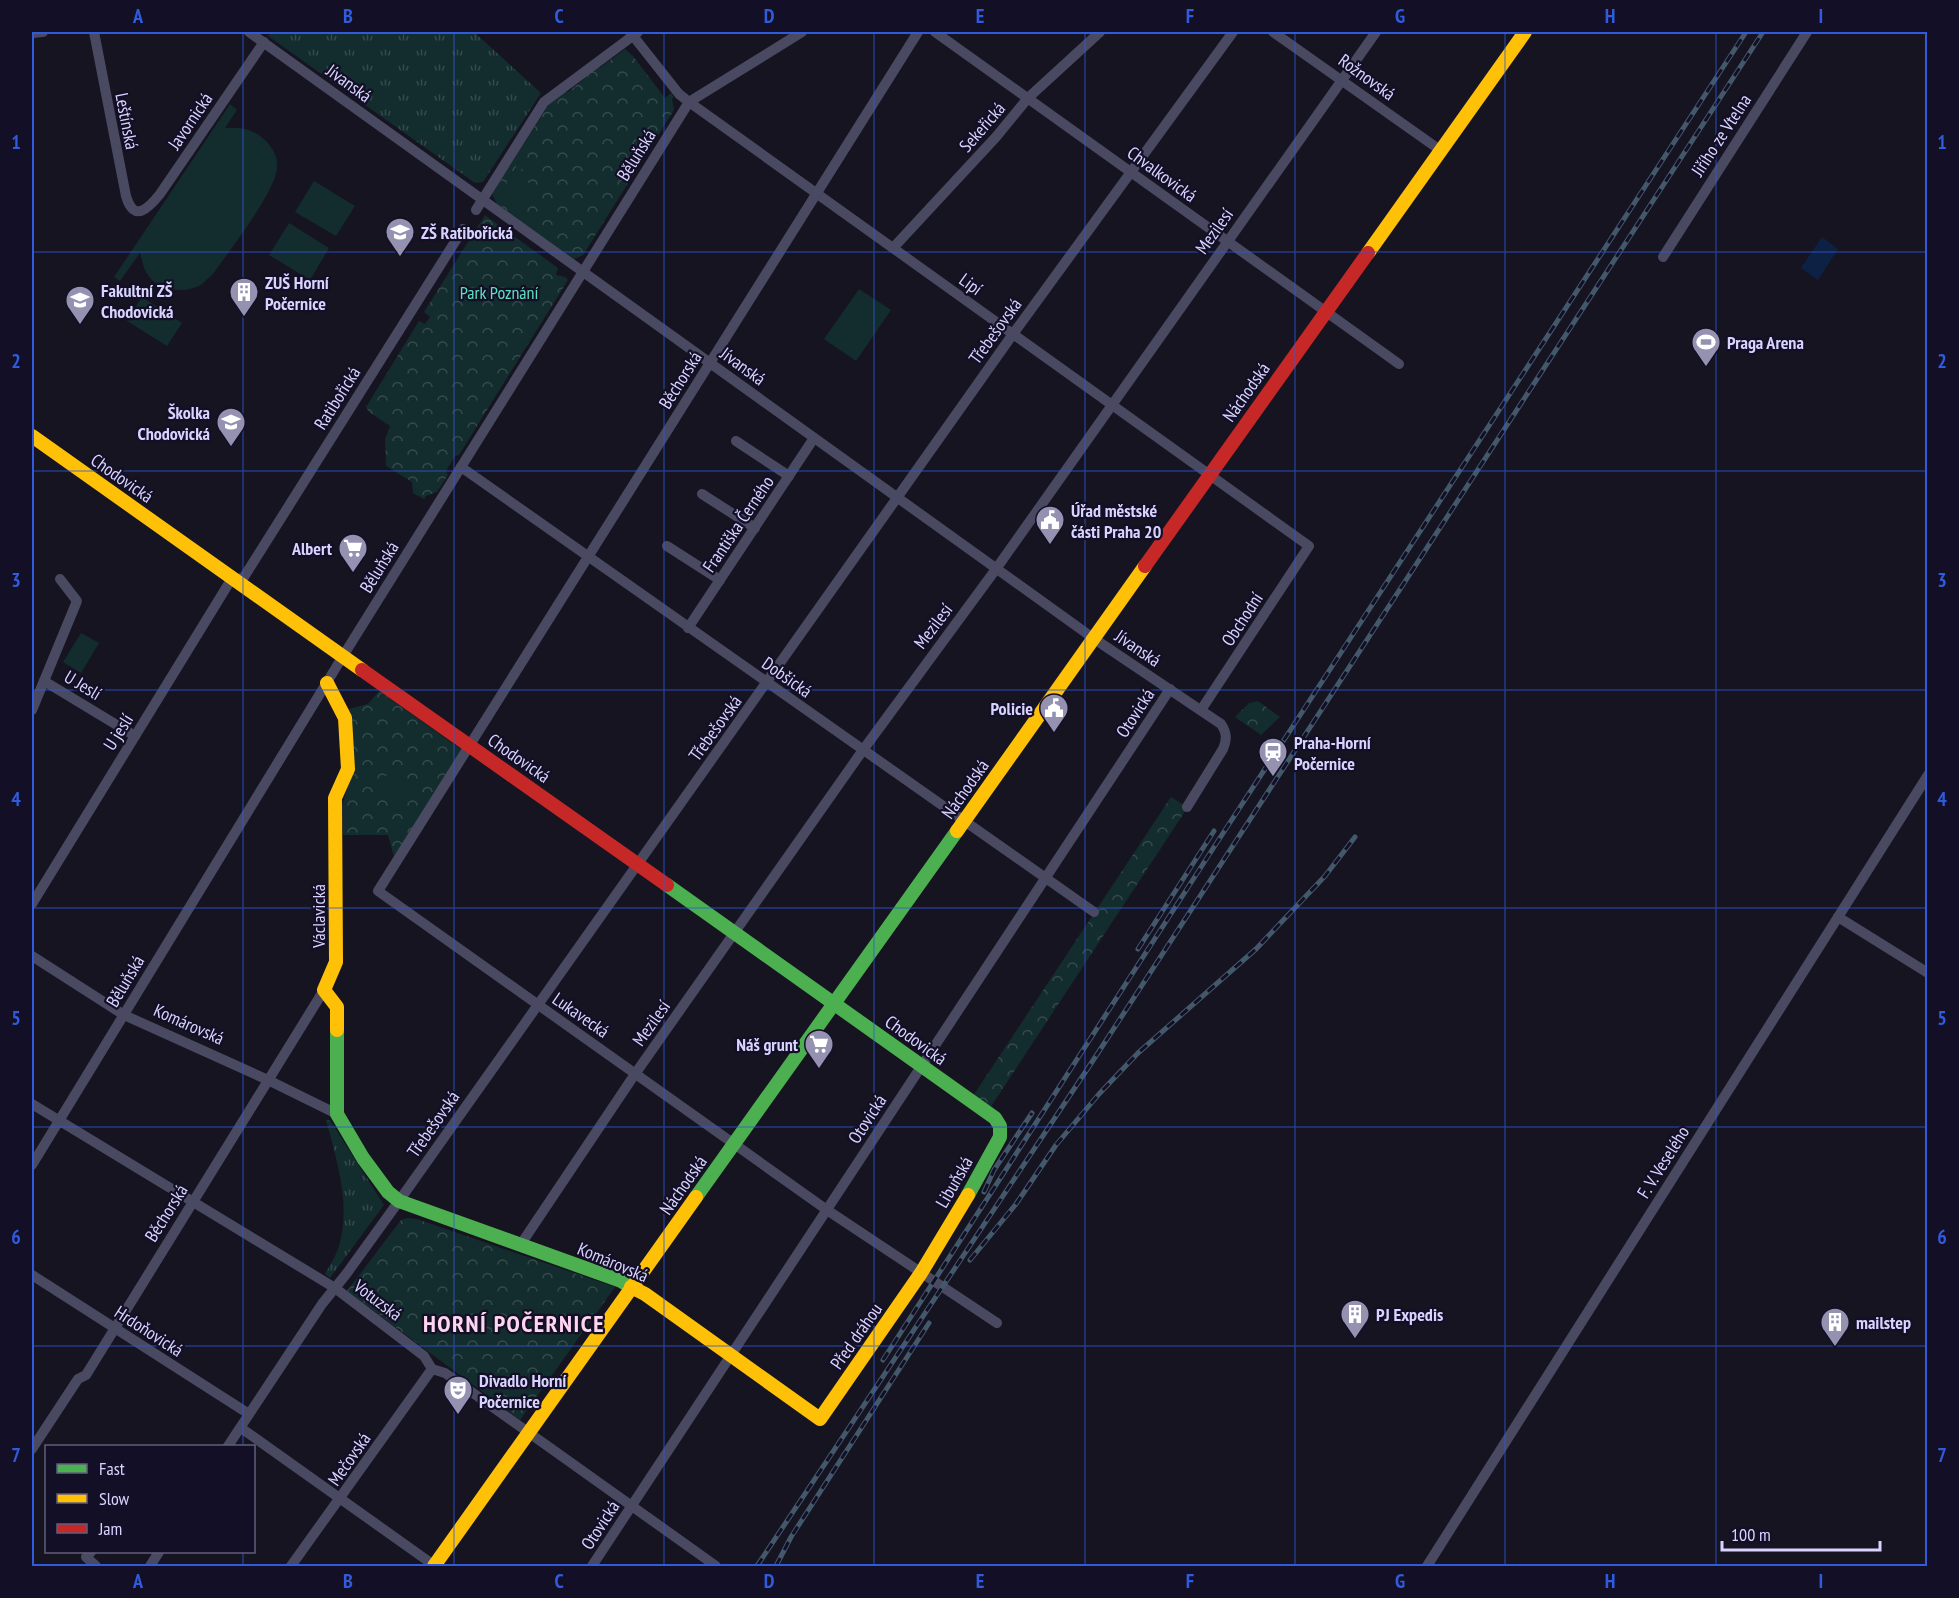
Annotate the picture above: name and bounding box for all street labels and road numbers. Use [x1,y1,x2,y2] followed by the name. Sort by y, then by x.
[1334,49,1400,105] street label: Rožnovská
[321,58,376,107] street label: Jívanská
[162,88,217,155] street label: Javornická
[1685,90,1756,181] street label: Jiřího ze Vtelna
[110,91,144,151] street label: Leštínská
[954,97,1010,157] street label: Sekeřická
[611,125,661,185] street label: Běluňská
[1123,141,1201,207] street label: Chvalkovická
[1190,204,1238,258] street label: Mezilesí
[955,268,987,300] street label: Lipí
[963,293,1027,369] street label: Třebešovská
[715,341,770,390] street label: Jívanská
[654,347,706,413] street label: Běchorská
[1217,358,1275,426] street label: Náchodská
[309,362,365,434] street label: Ratibořická
[86,448,158,508] street label: Chodovická
[697,471,779,577] street label: Františka Černého
[354,537,404,597] street label: Běluňská
[1216,588,1268,650] street label: Obchodní
[909,599,958,653] street label: Mezilesí
[1110,624,1165,672] street label: Jívanská
[758,652,816,702] street label: Dobšická
[60,665,106,705] street label: U Jeslí
[1111,684,1159,742] street label: Otovická
[683,690,747,766] street label: Třebešovská
[98,709,138,754] street label: U jeslí
[483,728,555,788] street label: Chodovická
[936,755,994,823] street label: Náchodská
[307,884,330,949] street label: Václavická
[101,951,149,1011] street label: Běluňská
[548,987,614,1043] street label: Lukavecká
[627,996,675,1050] street label: Mezilesí
[150,998,228,1050] street label: Komárovská
[881,1010,951,1070] street label: Chodovická
[402,1086,464,1162] street label: Třebešovská
[843,1090,891,1148] street label: Otovická
[1632,1121,1694,1202] street label: F. V. Veselého
[654,1151,712,1219] street label: Náchodská
[930,1152,978,1212] street label: Libuňská
[140,1180,192,1246] street label: Běchorská
[574,1237,652,1287] street label: Komárovská
[348,1274,407,1326] street label: Votuzská
[825,1298,887,1374] street label: Před dráhou
[110,1300,188,1362] street label: Hrdoňovická
[322,1428,376,1490] street label: Mečovská
[576,1496,624,1554] street label: Otovická

